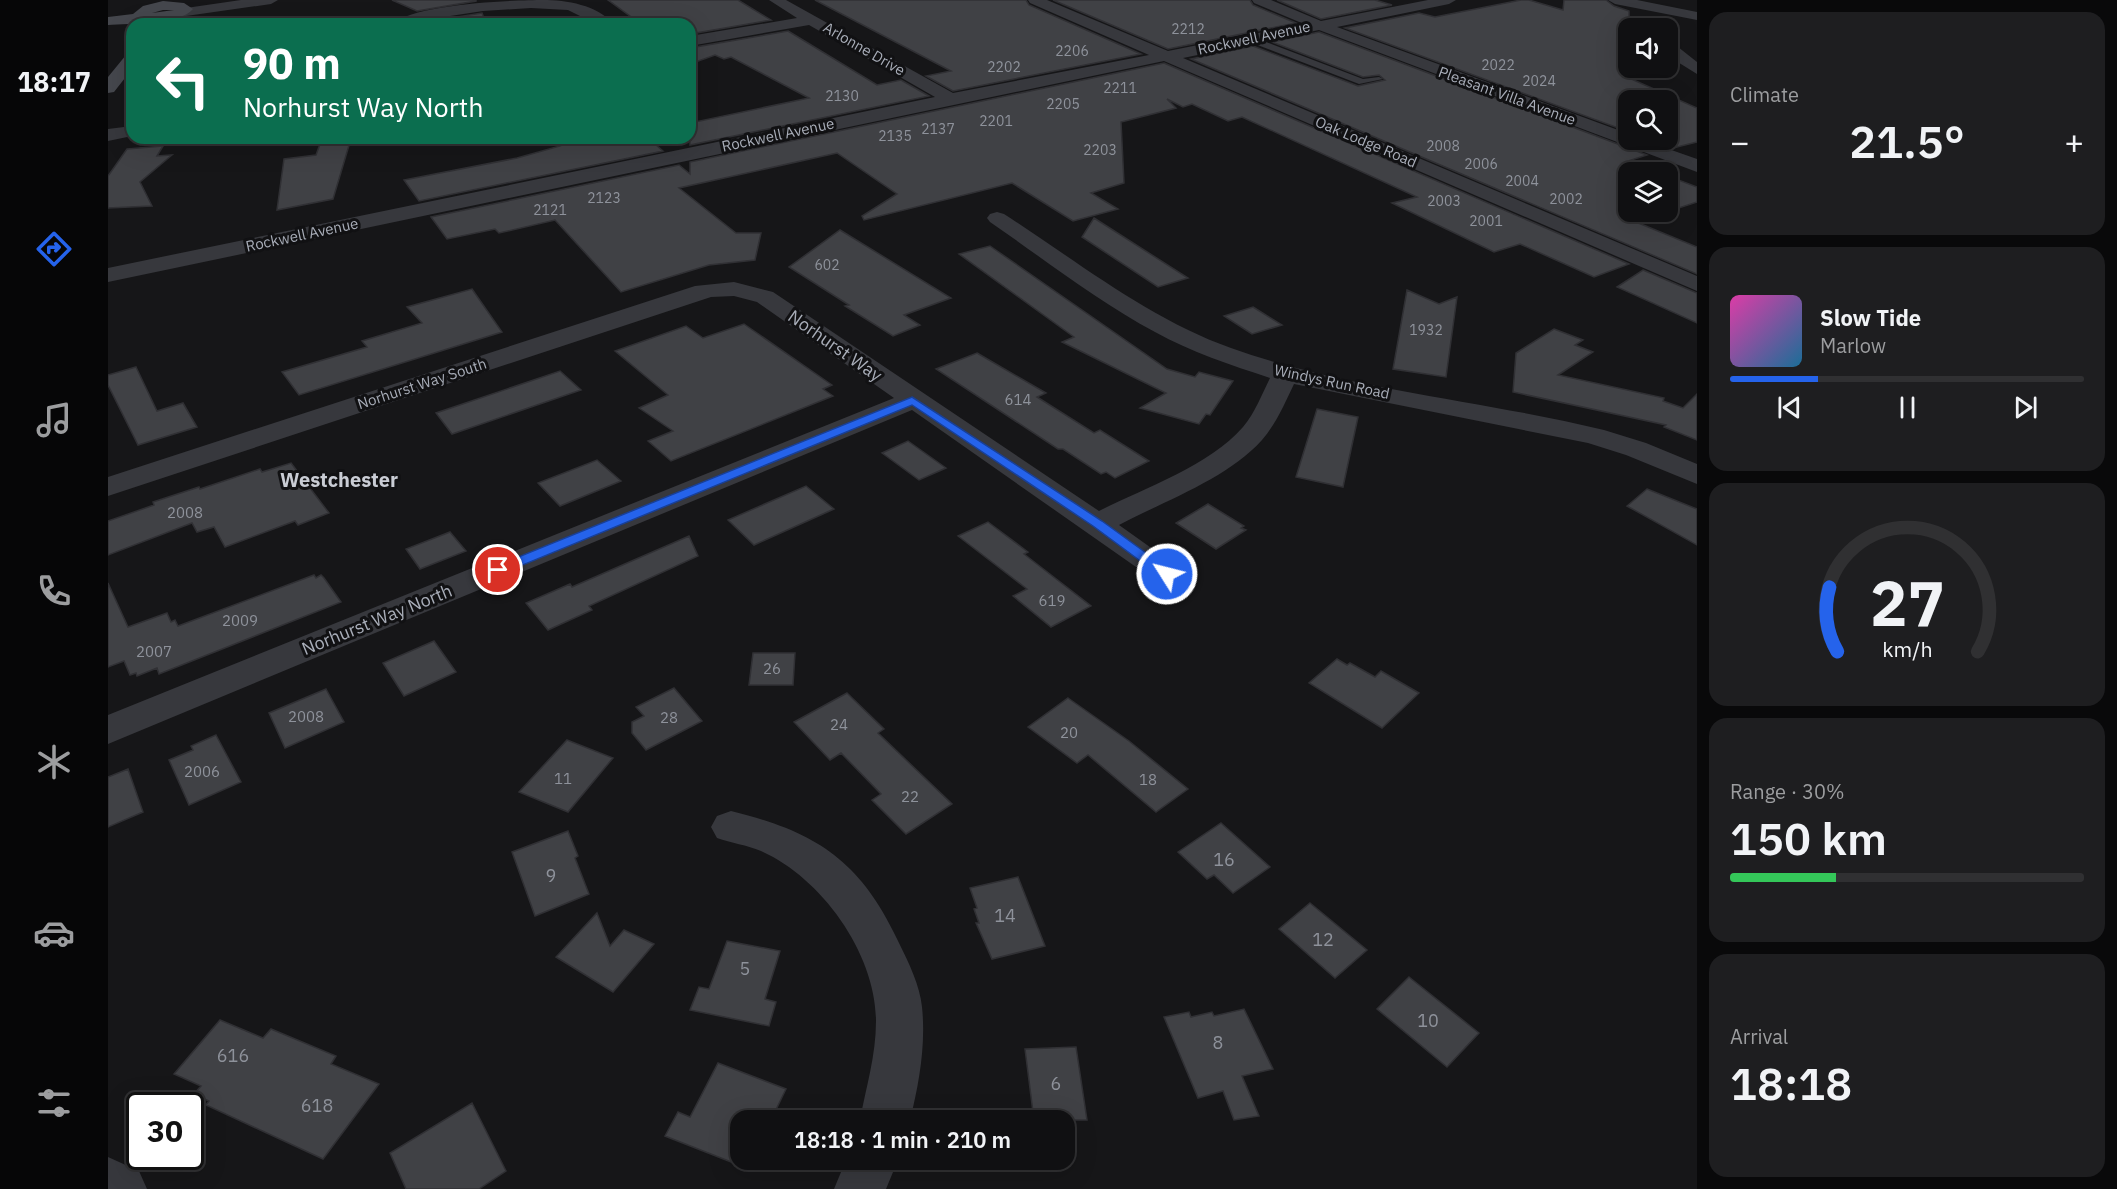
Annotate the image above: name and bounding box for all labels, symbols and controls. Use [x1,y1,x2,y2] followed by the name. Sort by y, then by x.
[1196,16,1312,59] street label: Rockwell Avenue
[820,18,909,80] street label: Arlonne Drive
[1618,18,1678,222] map controls
[1618,18,1678,78] button: sound
[1171,20,1205,38] house number: 2212
[243,36,341,91] text: 90 m
[144,42,222,120] icon: left
[1055,42,1089,60] house number: 2206
[1481,56,1515,74] house number: 2022
[987,58,1021,76] house number: 2202
[1436,62,1578,129] street label: Pleasant Villa Avenue
[17,64,91,99] text: 18:17
[1522,72,1556,90] house number: 2024
[1103,79,1137,97] house number: 2211
[1730,81,1799,108] text: Climate
[825,87,859,105] house number: 2130
[243,89,483,124] text: Norhurst Way North
[1618,90,1678,150] button: search
[1046,95,1080,113] house number: 2205
[979,112,1013,130] house number: 2201
[1312,112,1420,172] street label: Oak Lodge Road
[1849,112,1965,170] text: 21.5°
[720,113,836,156] street label: Rockwell Avenue
[921,120,955,138] house number: 2137
[1730,120,1750,163] text: −
[2064,120,2084,163] text: +
[878,127,912,145] house number: 2135
[1426,137,1460,155] house number: 2008
[1083,141,1117,159] house number: 2203
[1464,155,1498,173] house number: 2006
[1618,162,1678,222] button: layers
[1505,172,1539,190] house number: 2004
[587,189,621,207] house number: 2123
[1549,190,1583,208] house number: 2002
[1427,192,1461,210] house number: 2003
[533,201,567,219] house number: 2121
[1469,212,1503,230] house number: 2001
[244,213,360,256] street label: Rockwell Avenue
[33,228,75,270] icon: directions
[814,256,840,274] house number: 602
[1820,303,1921,332] text: Slow Tide
[784,305,887,387] street label: Norhurst Way
[1409,321,1443,339] house number: 1932
[1820,332,1886,359] text: Marlow
[355,354,489,413] street label: Norhurst Way South
[1273,360,1391,403] street label: Windys Run Road
[1004,390,1032,409] house number: 614
[1773,391,1806,424] icon: previous
[1891,391,1924,424] icon: pause
[2009,391,2042,424] icon: next
[33,399,75,441] icon: music
[280,466,398,493] district label: Westchester
[167,503,203,522] house number: 2008
[1135,542,1199,606] position arrow
[472,544,523,595] pin
[481,553,514,586] icon: arrive
[1870,562,1944,643] text: 27
[33,570,75,612] icon: phone
[298,579,455,660] street label: Norhurst Way North
[1038,591,1066,610] house number: 619
[222,611,258,630] house number: 2009
[1882,635,1932,663] text: km/h
[136,642,172,661] house number: 2007
[763,659,781,678] house number: 26
[288,707,324,726] house number: 2008
[660,708,678,727] house number: 28
[830,715,848,734] house number: 24
[1060,723,1078,742] house number: 20
[33,741,75,783] icon: climate
[184,762,220,781] house number: 2006
[554,769,572,788] house number: 11
[1139,770,1157,789] house number: 18
[1730,778,1845,805] text: Range · 30%
[901,787,919,806] house number: 22
[1730,809,1887,867] text: 150 km
[1213,848,1235,871] house number: 16
[546,864,556,887] house number: 9
[994,904,1016,927] house number: 14
[33,912,75,954] icon: car
[1312,928,1334,951] house number: 12
[740,957,750,980] house number: 5
[1417,1009,1439,1032] house number: 10
[1730,1023,1788,1050] text: Arrival
[1213,1031,1223,1054] house number: 8
[217,1044,249,1067] house number: 616
[1730,1054,1852,1112] text: 18:18
[1051,1072,1061,1095] house number: 6
[33,1082,75,1124] icon: filters
[126,1092,204,1170] speed limit sign: 30
[301,1094,333,1117] house number: 618
[794,1125,1011,1154] text: 18:18 · 1 min · 210 m

